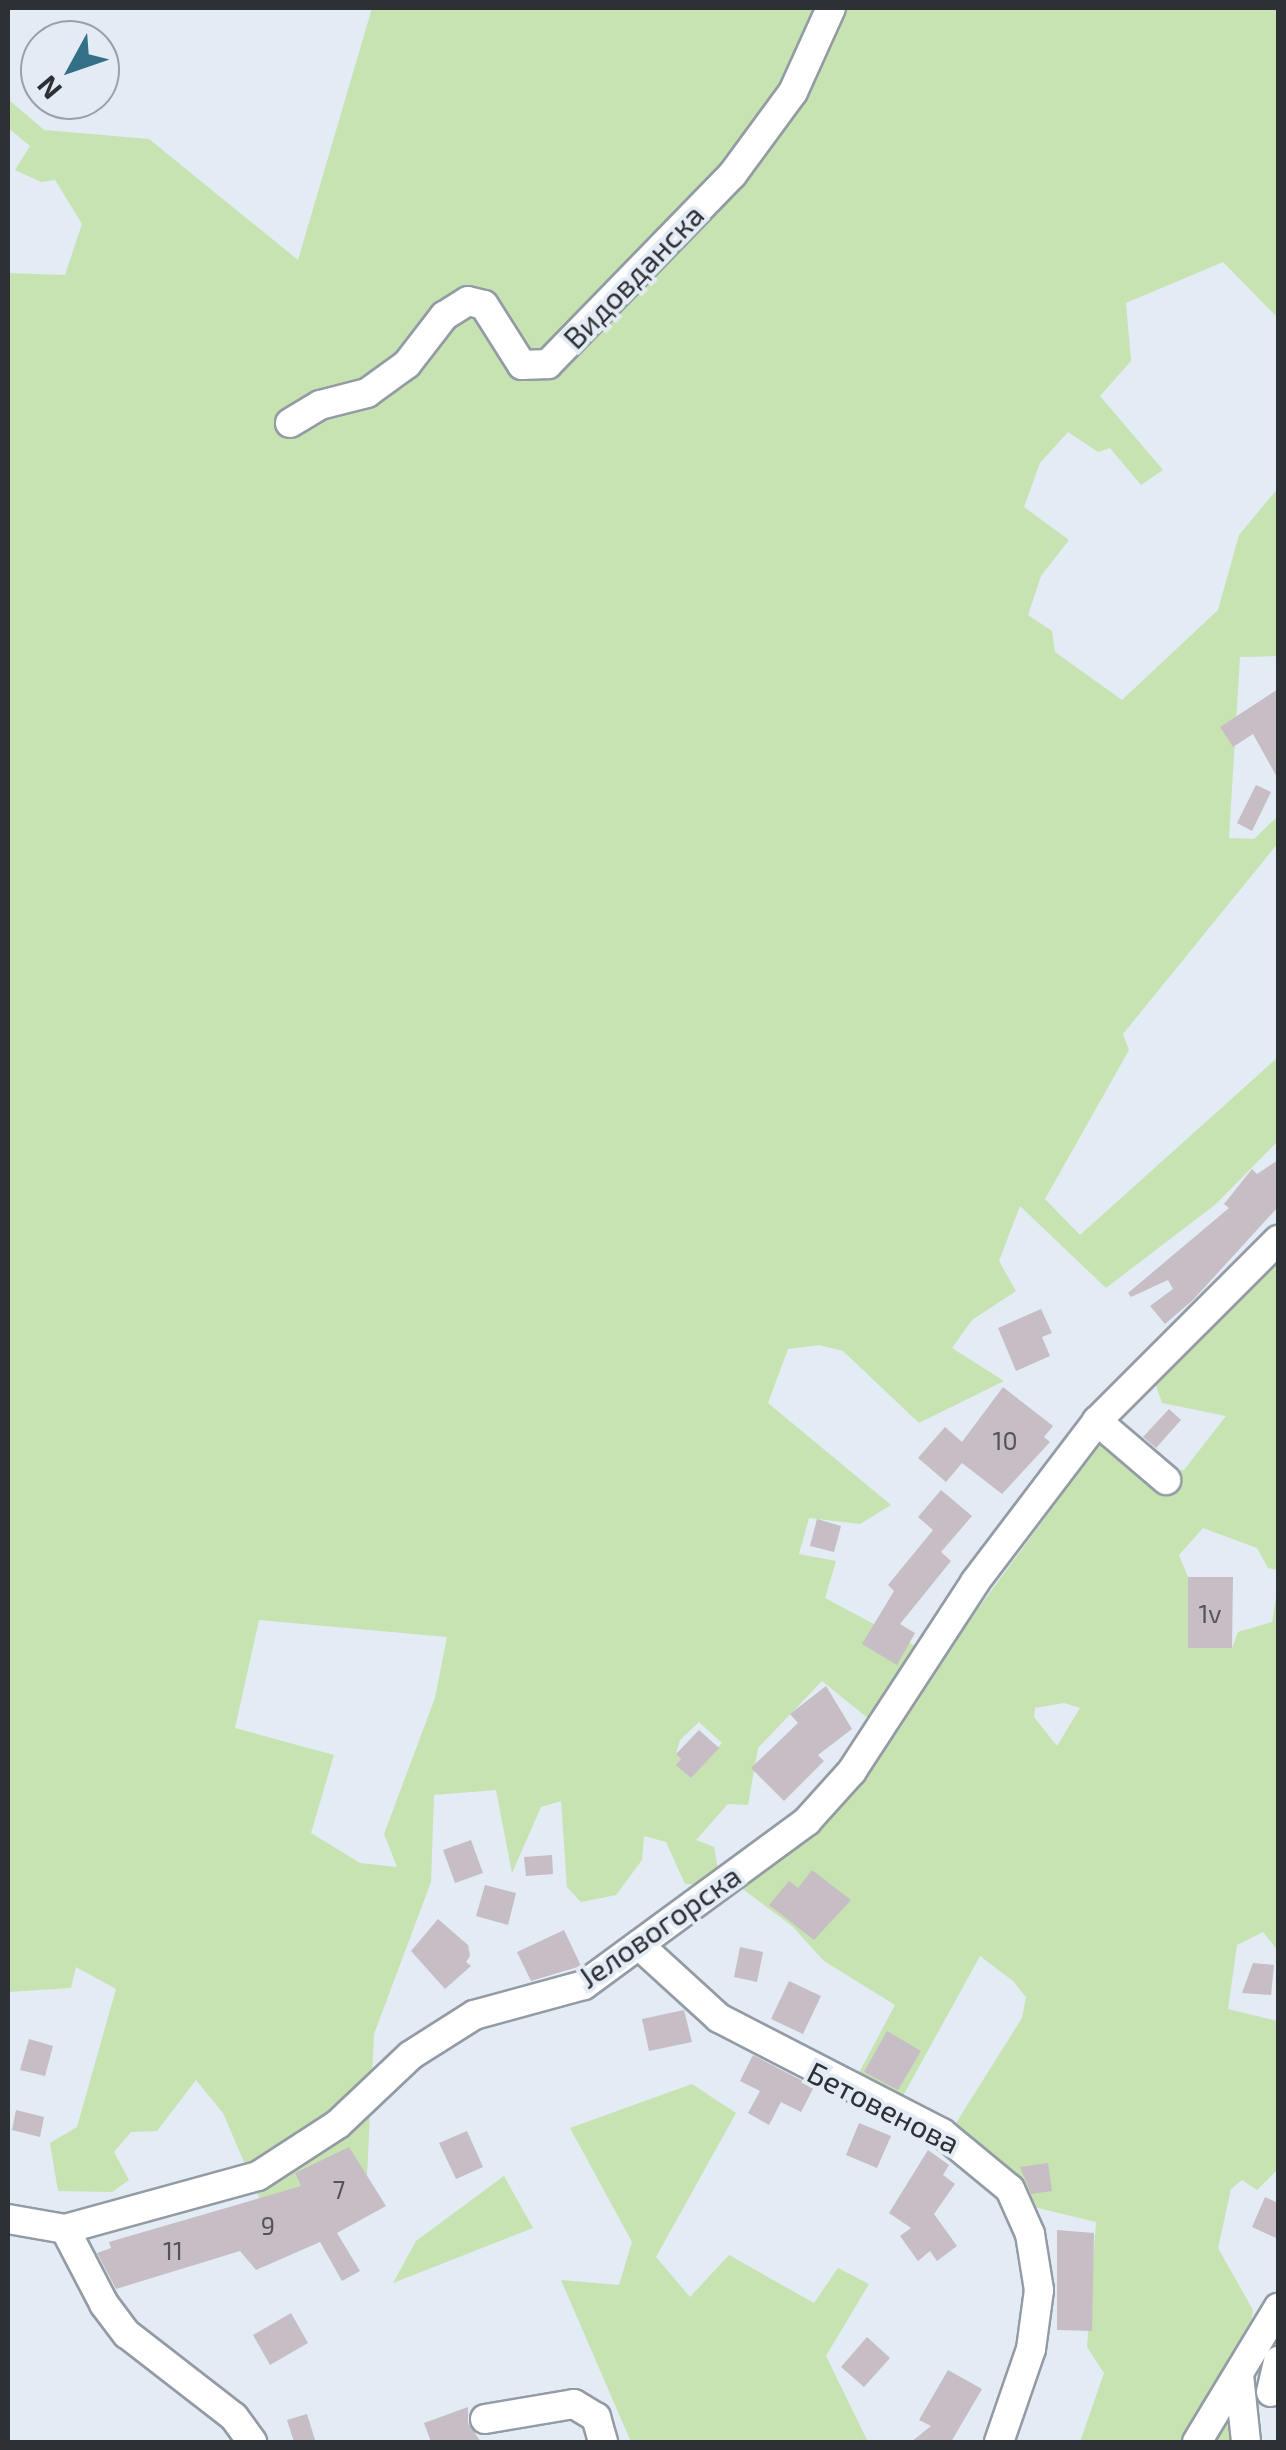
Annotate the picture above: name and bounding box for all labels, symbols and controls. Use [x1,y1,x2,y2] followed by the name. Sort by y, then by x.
[20,20,120,120] north arrow
[29,69,68,107] text: N
[555,196,711,356] street label: Видовданска
[992,1425,1018,1455] house number: 10
[1198,1598,1222,1628] house number: 1v
[571,1857,747,1995] street label: Јеловогорска
[802,2053,966,2161] street label: Бетовенова
[333,2174,345,2204] house number: 7
[261,2210,275,2240] house number: 9
[163,2235,183,2265] house number: 11

